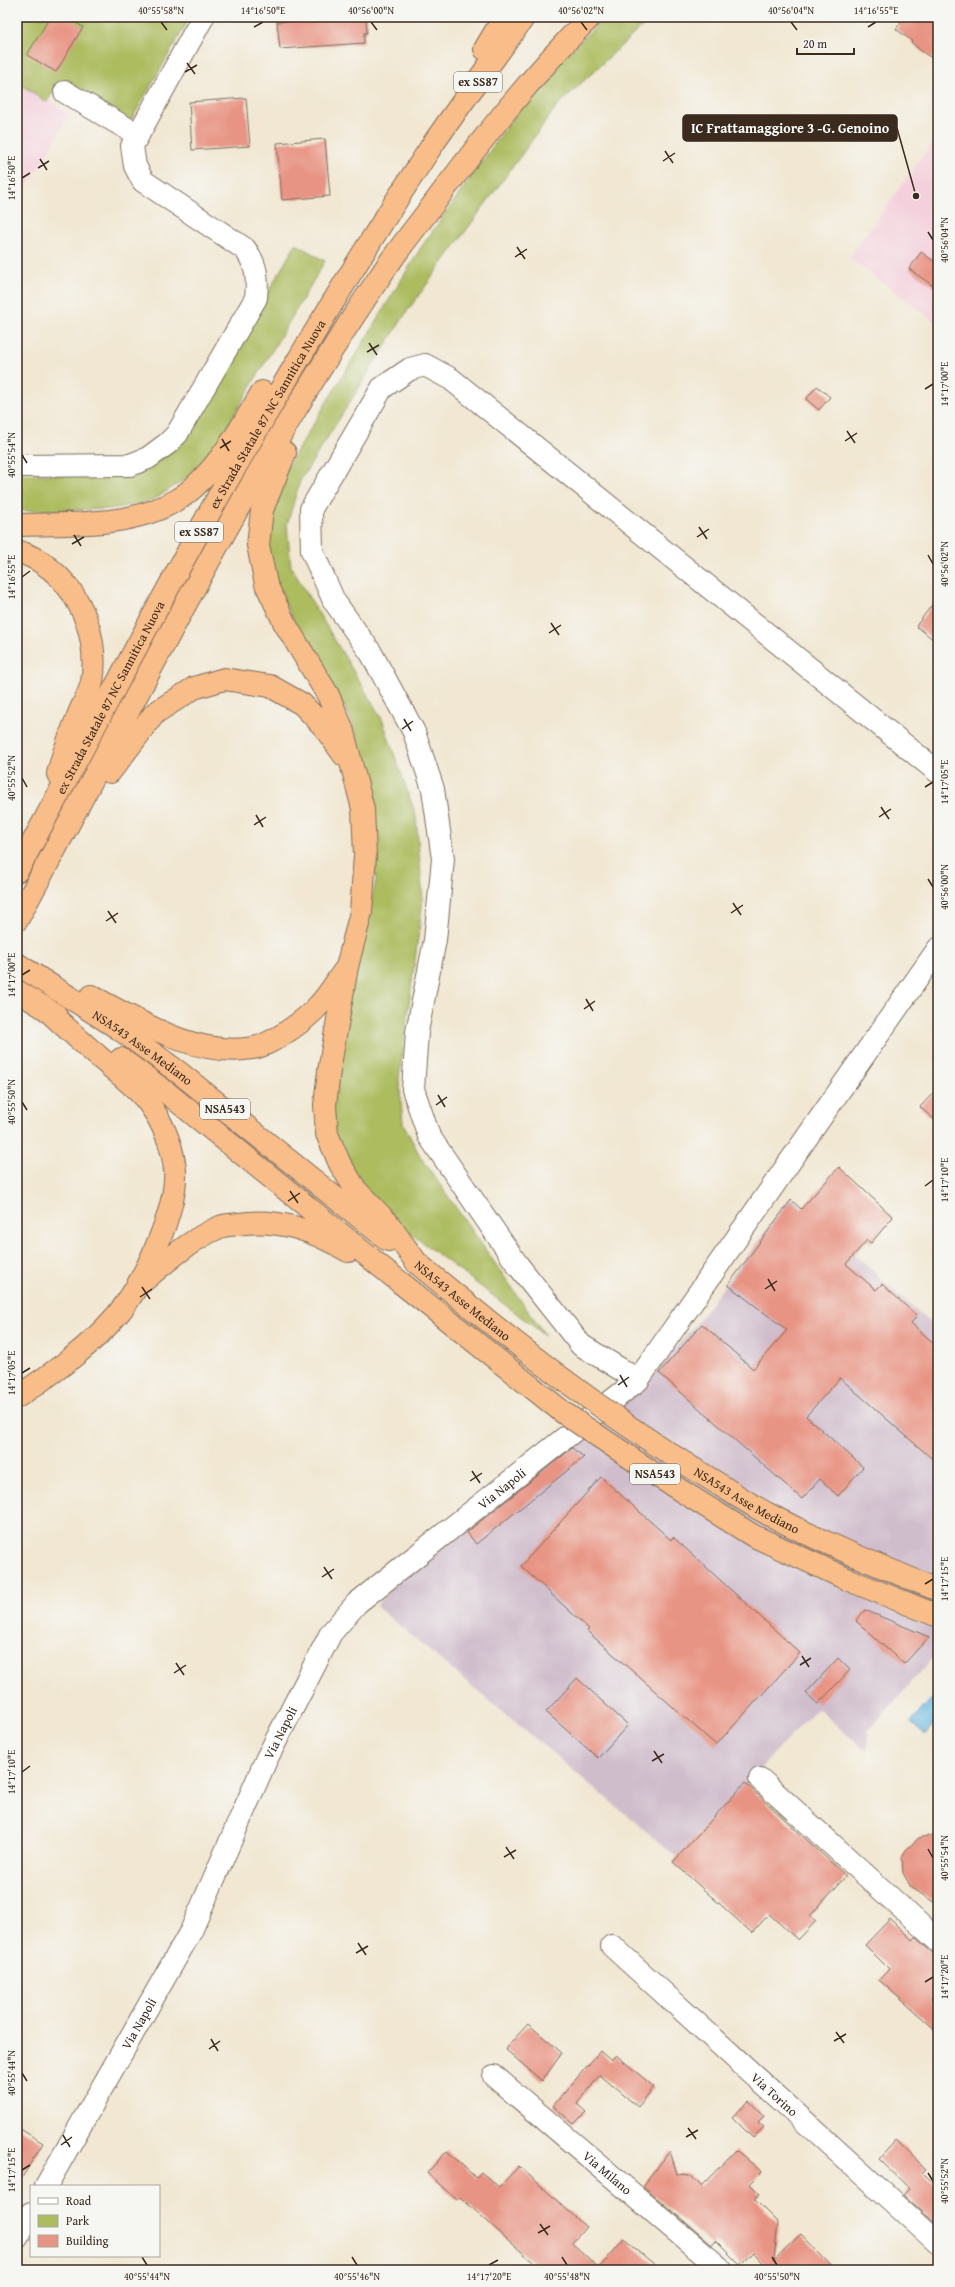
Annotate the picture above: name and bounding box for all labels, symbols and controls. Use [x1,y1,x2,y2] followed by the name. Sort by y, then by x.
[138,3,184,18] text: 40°55'58"N
[241,3,285,18] text: 14°16'50"E
[348,3,394,18] text: 40°56'00"N
[558,3,604,18] text: 40°56'02"N
[768,3,814,18] text: 40°56'04"N
[854,3,898,18] text: 14°16'55"E
[797,30,854,56] scale bar
[803,35,827,52] text: 20 m
[454,72,502,92] road number: ex SS87
[683,115,897,141] callout: IC Frattamaggiore 3 -G. Genoino
[691,118,890,138] text: IC Frattamaggiore 3 -G. Genoino
[4,156,19,200] text: 14°16'50"E
[937,217,952,263] text: 40°56'04"N
[204,315,331,512] street label: ex Strada Statale 87 NC Sannitica Nuova
[937,362,952,406] text: 14°17'00"E
[4,432,19,478] text: 40°55'54"N
[175,522,223,542] road number: ex SS87
[937,541,952,587] text: 40°56'02"N
[4,555,19,599] text: 14°16'55"E
[51,597,170,797] street label: ex Strada Statale 87 NC Sannitica Nuova
[4,755,19,801] text: 40°55'52"N
[937,760,952,804] text: 14°17'05"E
[937,864,952,910] text: 40°56'00"N
[4,953,19,997] text: 14°17'00"E
[89,1005,197,1090] street label: NSA543 Asse Mediano
[4,1079,19,1125] text: 40°55'50"N
[200,1099,250,1119] road number: NSA543
[937,1158,952,1202] text: 14°17'10"E
[410,1256,515,1346] street label: NSA543 Asse Mediano
[4,1351,19,1395] text: 14°17'05"E
[690,1462,803,1539] street label: NSA543 Asse Mediano
[474,1463,530,1514] street label: Via Napoli
[630,1464,680,1484] road number: NSA543
[937,1557,952,1601] text: 14°17'15"E
[259,1703,302,1762] street label: Via Napoli
[4,1750,19,1794] text: 14°17'10"E
[937,1835,952,1881] text: 40°55'54"N
[937,1955,952,1999] text: 14°17'20"E
[117,1994,161,2053] street label: Via Napoli
[4,2050,19,2096] text: 40°55'44"N
[747,2068,802,2121] street label: Via Torino
[578,2146,636,2200] street label: Via Milano
[4,2148,19,2192] text: 14°17'15"E
[937,2158,952,2204] text: 40°55'52"N
[30,2185,160,2257] legend
[66,2192,92,2209] text: Road
[66,2212,90,2229] text: Park
[66,2232,109,2249] text: Building
[124,2269,170,2284] text: 40°55'44"N
[334,2269,380,2284] text: 40°55'46"N
[467,2269,511,2284] text: 14°17'20"E
[544,2269,590,2284] text: 40°55'48"N
[754,2269,800,2284] text: 40°55'50"N

